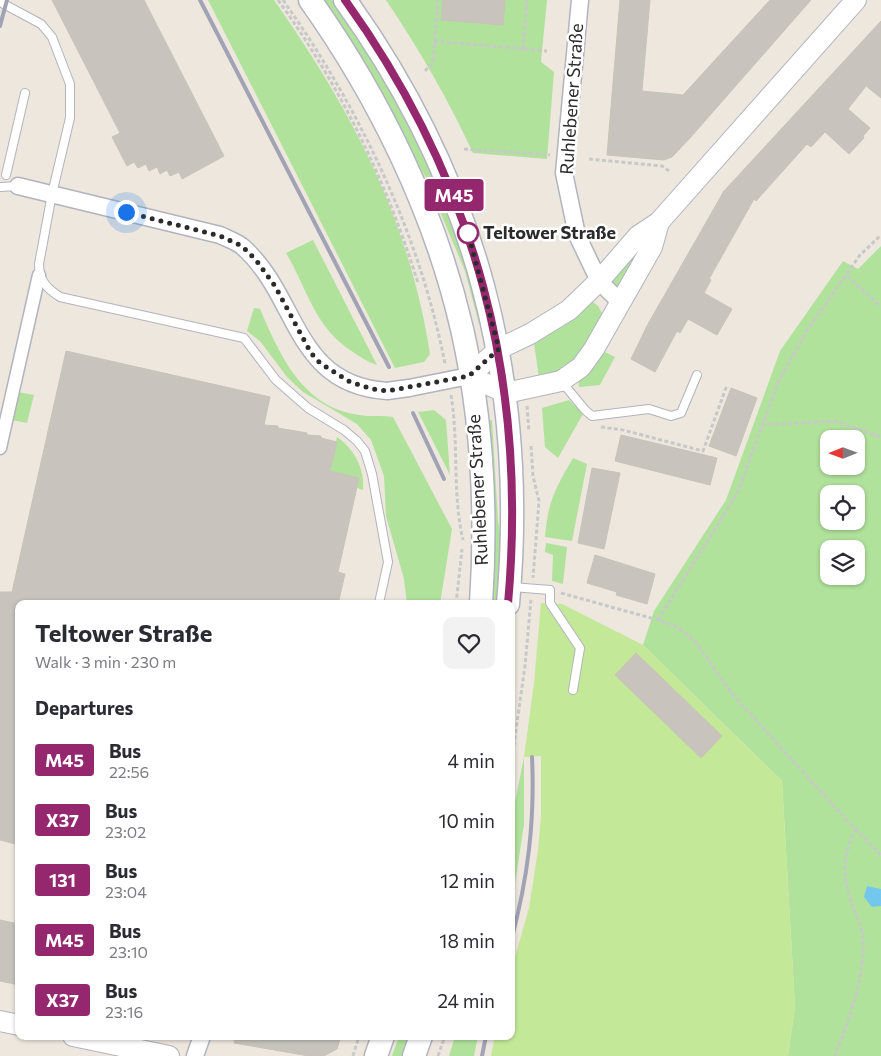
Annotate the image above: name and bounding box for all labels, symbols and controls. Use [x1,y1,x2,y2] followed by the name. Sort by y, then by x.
[555,23,587,175] street label: Ruhlebener Straße
[425,179,483,211] line badge: M45
[435,184,473,206] text: M45
[114,200,139,225] your location
[483,221,616,243] place label: Teltower Straße
[457,222,479,244] marker: Teltower Straße
[462,414,492,566] street label: Ruhlebener Straße
[820,430,865,475] north arrow
[820,430,865,585] map controls
[820,485,865,530] button: locate
[820,540,865,585] button: layers
[443,617,495,669] button: heart
[35,618,212,647] text: Teltower Straße
[35,652,176,671] text: Walk · 3 min · 230 m
[35,696,133,719] text: Departures
[109,739,141,762] text: Bus
[45,749,84,771] text: M45
[448,749,495,772] text: 4 min
[109,762,149,781] text: 22:56
[105,799,137,822] text: Bus
[46,809,79,831] text: X37
[438,809,495,832] text: 10 min
[105,822,146,841] text: 23:02
[105,859,137,882] text: Bus
[49,869,76,891] text: 131
[440,869,495,892] text: 12 min
[105,882,147,901] text: 23:04
[109,919,141,942] text: Bus
[45,929,84,951] text: M45
[439,929,495,952] text: 18 min
[109,942,148,961] text: 23:10
[105,979,137,1002] text: Bus
[46,989,79,1011] text: X37
[437,989,495,1012] text: 24 min
[105,1002,143,1021] text: 23:16

